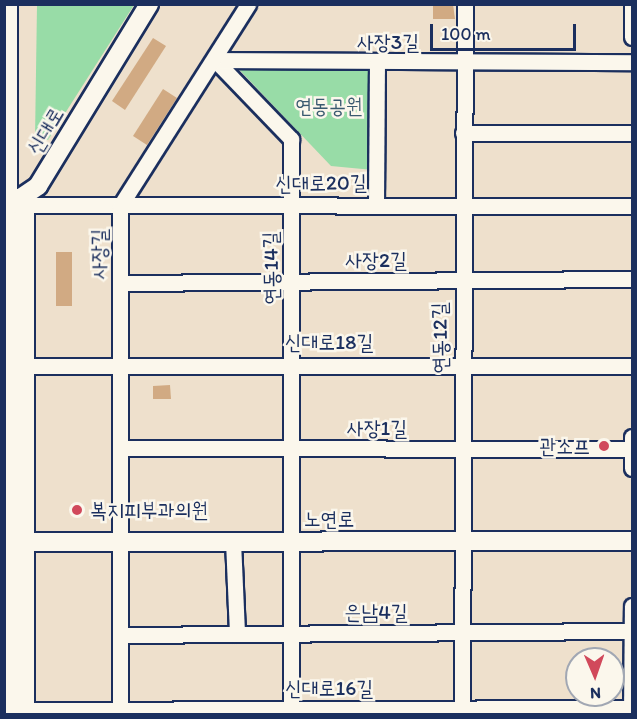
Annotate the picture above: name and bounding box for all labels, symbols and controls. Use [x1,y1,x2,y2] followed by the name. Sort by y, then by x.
[433,12,578,50] scale bar
[441,23,491,45] text: 100 m
[357,29,419,55] street label: 사장3길
[295,93,363,119] park label: 연동공원
[21,103,69,159] street label: 신대로
[275,170,367,196] street label: 신대로20길
[86,229,112,279] street label: 사장길
[258,231,284,305] street label: 연동14길
[345,247,407,273] street label: 사장2길
[427,302,453,374] street label: 연동12길
[285,329,373,355] street label: 신대로18길
[347,415,407,441] street label: 사장1길
[539,433,590,459] place label: 관소프
[595,437,613,455] marker: 관소프
[90,497,208,523] place label: 복지피부과의원
[68,501,86,519] marker: 복지피부과의원
[304,506,354,532] street label: 노연로
[344,599,408,625] street label: 은남4길
[565,647,625,707] north arrow
[285,675,373,701] street label: 신대로16길
[590,684,601,703] text: N

